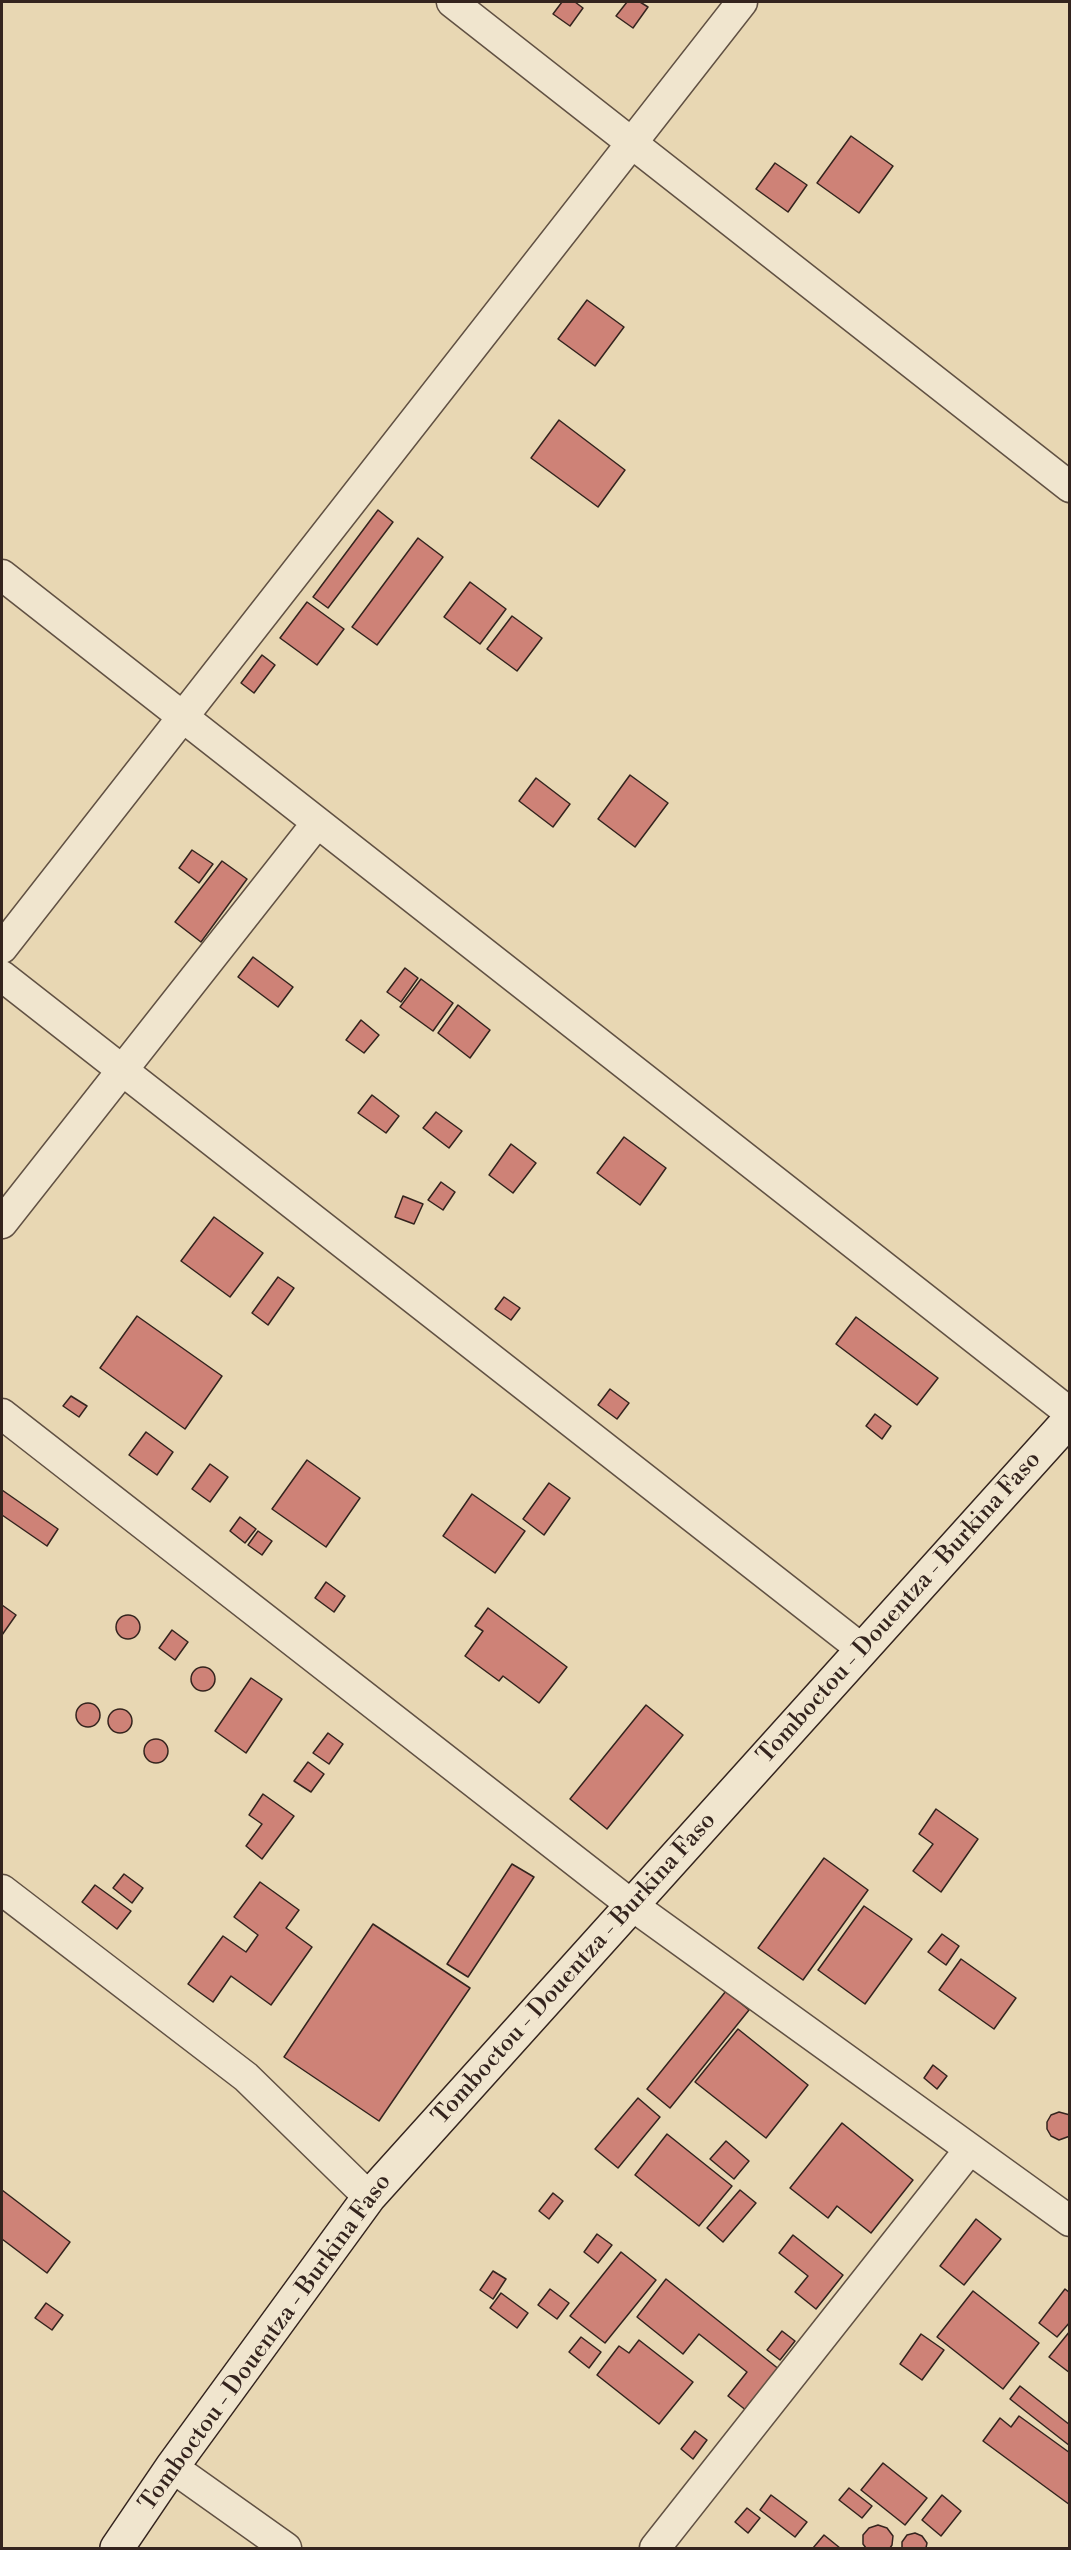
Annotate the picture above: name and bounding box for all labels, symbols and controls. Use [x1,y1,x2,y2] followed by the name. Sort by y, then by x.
[752,1446,1048,1770] street label: Tomboctou - Douentza - Burkina Faso
[427,1807,723,2131] street label: Tomboctou - Douentza - Burkina Faso
[134,2169,398,2517] street label: Tomboctou - Douentza - Burkina Faso

